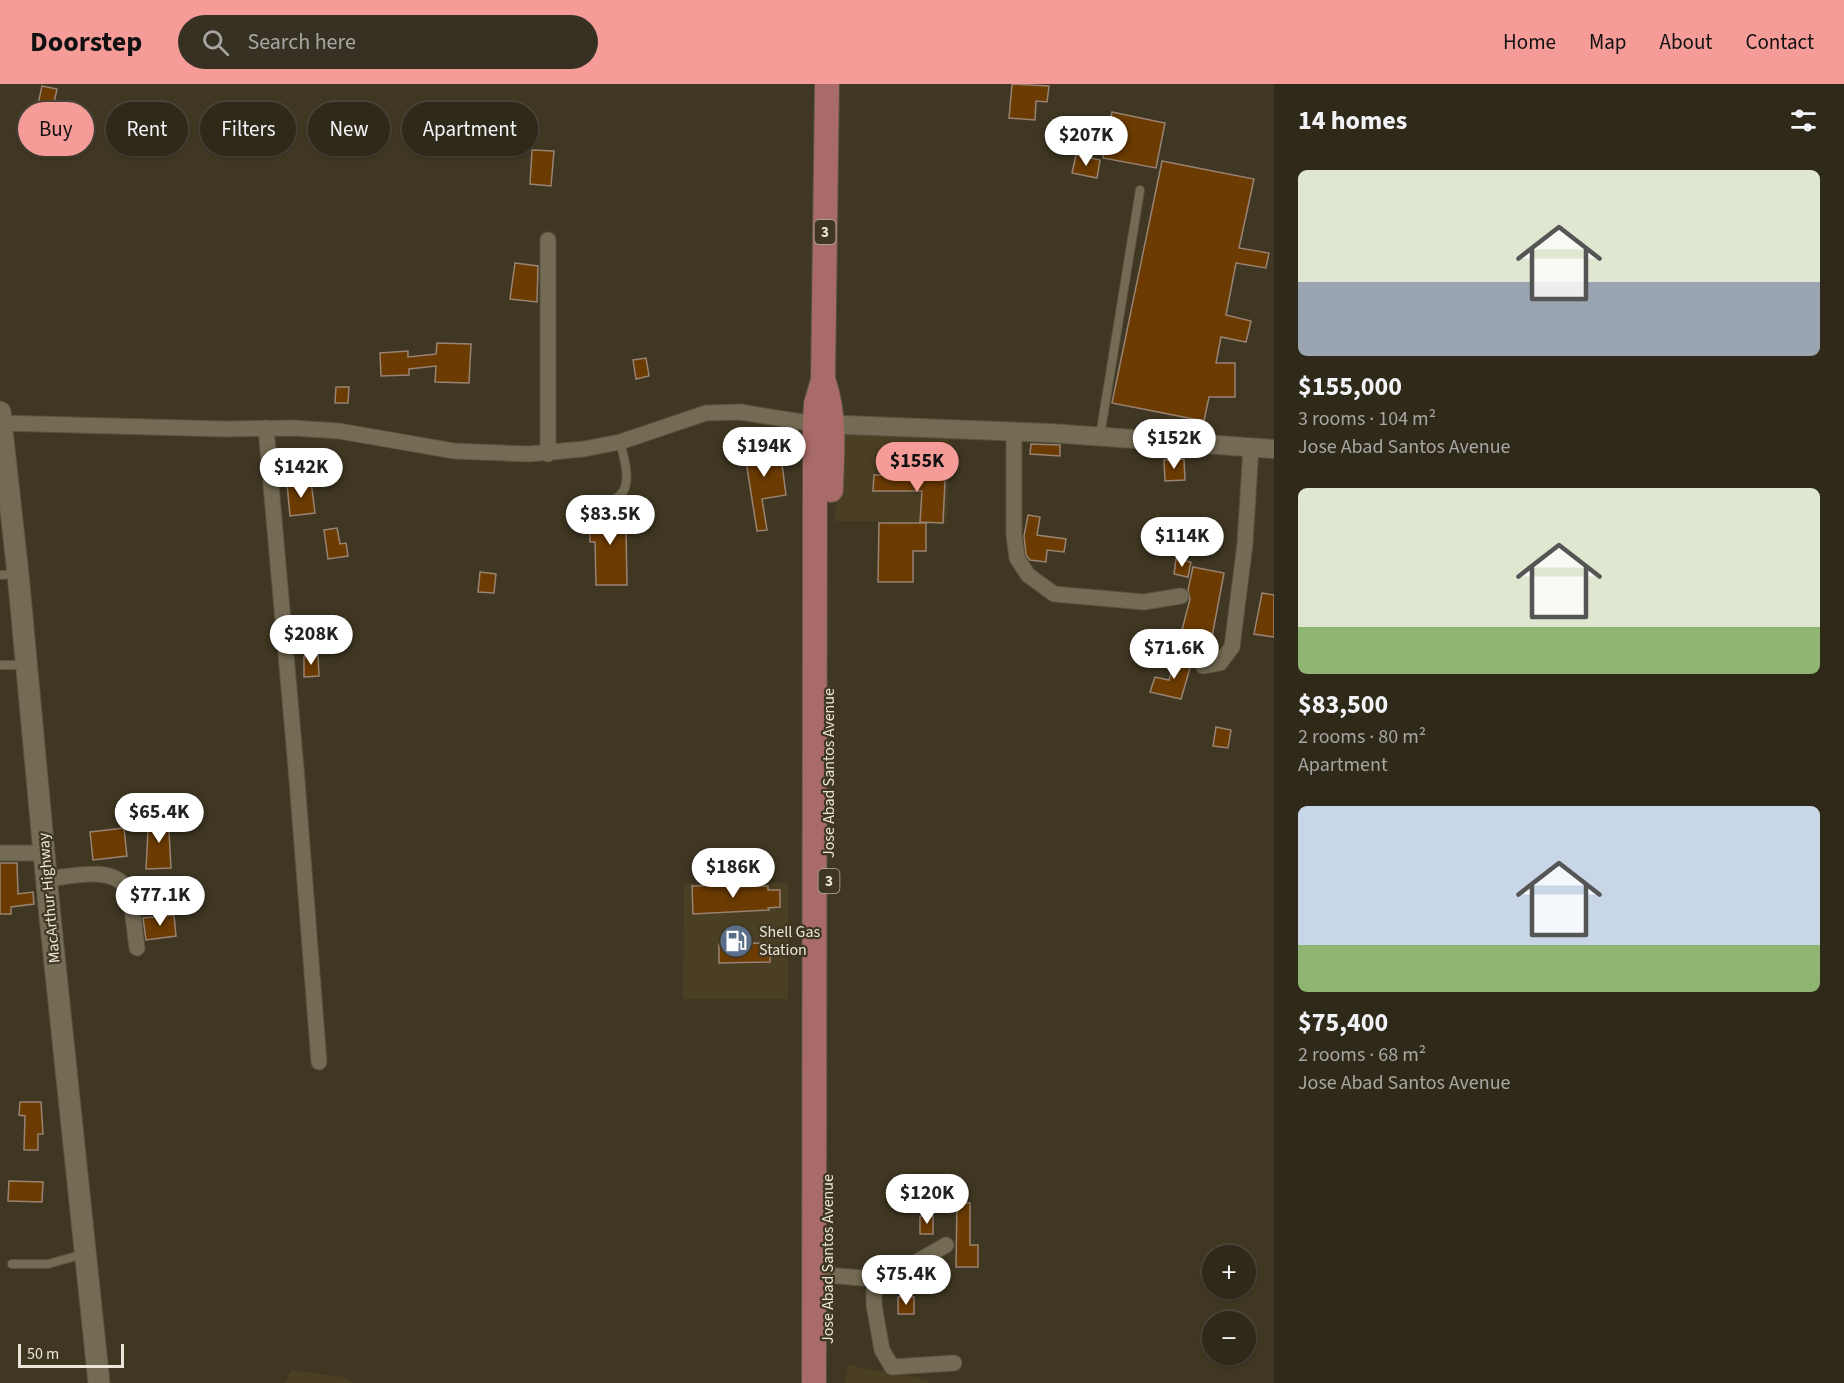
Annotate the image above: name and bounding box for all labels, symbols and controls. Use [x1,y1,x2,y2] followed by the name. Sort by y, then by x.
[178,15,598,69] search box
[30,22,142,62] text: Doorstep
[199,26,232,59] icon: search
[247,26,356,58] text: Search here
[1503,27,1556,57] text: Home
[1589,27,1627,57] text: Map
[1660,27,1712,57] text: About
[1745,27,1814,57] text: Contact
[18,102,94,156] chip: Buy
[106,102,188,156] chip: Rent
[200,102,296,156] chip: Filters
[308,102,390,156] chip: New
[402,102,538,156] chip: Apartment
[1298,102,1407,139] text: 14 homes
[1787,104,1820,137] icon: filters
[1044,116,1128,167] pin: $207K
[1059,121,1113,149] text: $207K
[1505,209,1613,317] icon: home
[814,220,836,244] road number: 3
[1298,368,1402,405] text: $155,000
[1298,405,1436,433] text: 3 rooms · 104 m²
[1132,419,1216,470] pin: $152K
[1147,424,1201,452] text: $152K
[722,427,806,478] pin: $194K
[737,432,791,460] text: $194K
[1298,433,1511,461] text: Jose Abad Santos Avenue
[875,442,959,493] pin: $155K
[890,447,944,475] text: $155K
[259,448,343,499] pin: $142K
[274,453,328,481] text: $142K
[561,495,659,546] pin: $83.5K
[580,500,640,528] text: $83.5K
[1140,517,1224,568] pin: $114K
[1155,522,1209,550] text: $114K
[1505,527,1613,635] icon: home
[269,615,353,666] pin: $208K
[284,620,338,648] text: $208K
[1125,629,1223,680] pin: $71.6K
[1144,634,1204,662] text: $71.6K
[1298,686,1388,723] text: $83,500
[818,688,840,858] street label: Jose Abad Santos Avenue
[1298,723,1426,751] text: 2 rooms · 80 m²
[1298,751,1388,779] text: Apartment
[110,793,208,844] pin: $65.4K
[129,798,189,826] text: $65.4K
[32,831,66,964] street label: MacArthur Highway
[1505,845,1613,953] icon: home
[691,848,775,899] pin: $186K
[706,853,760,881] text: $186K
[818,869,840,893] road number: 3
[111,876,209,927] pin: $77.1K
[130,881,190,909] text: $77.1K
[759,921,820,961] place label: Shell Gas Station
[718,923,754,959] fuel station icon: Shell Gas Station
[1298,1004,1388,1041] text: $75,400
[1298,1041,1426,1069] text: 2 rooms · 68 m²
[1298,1069,1511,1097] text: Jose Abad Santos Avenue
[817,1174,839,1344] street label: Jose Abad Santos Avenue
[885,1174,969,1225] pin: $120K
[900,1179,954,1207] text: $120K
[1202,1245,1256,1365] map controls
[1202,1245,1256,1299] button: +
[857,1255,955,1306] pin: $75.4K
[876,1260,936,1288] text: $75.4K
[1202,1311,1256,1365] button: −
[18,1341,124,1368] scale bar
[27,1343,59,1365] text: 50 m

